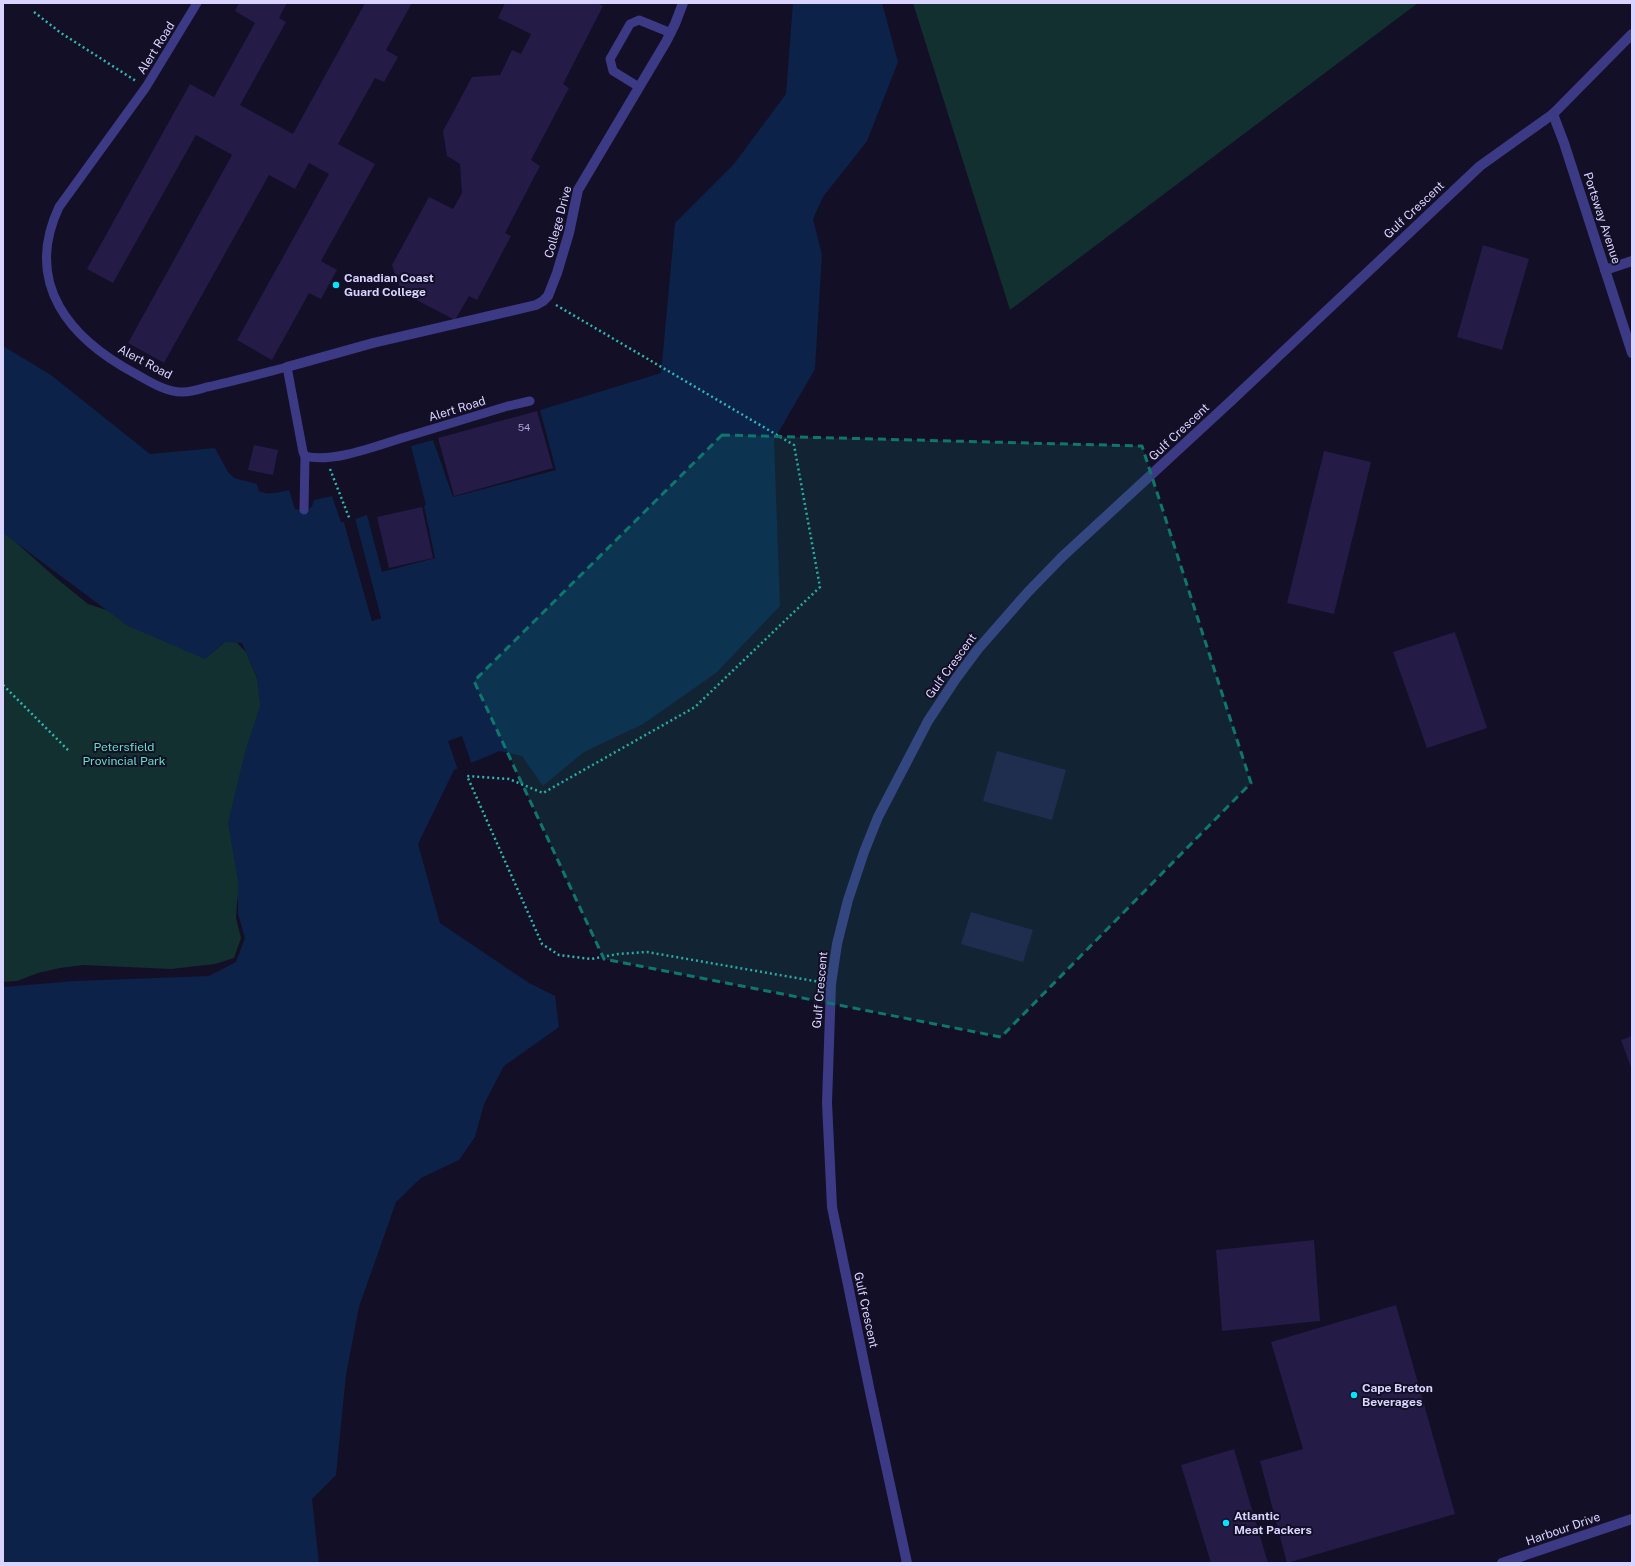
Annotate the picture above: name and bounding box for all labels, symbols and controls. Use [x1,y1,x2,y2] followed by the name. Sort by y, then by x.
[134,19,178,77] street label: Alert Road
[1581,170,1624,266] street label: Portsway Avenue
[1381,178,1447,241] street label: Gulf Crescent
[542,184,574,260] street label: College Drive
[344,271,434,299] place label: Canadian Coast Guard College
[331,280,341,290] marker: Canadian Coast Guard College
[116,342,174,382] street label: Alert Road
[427,394,487,424] street label: Alert Road
[1146,400,1212,463] street label: Gulf Crescent
[518,421,530,433] house number: 54
[923,630,980,701] street label: Gulf Crescent
[82,740,166,768] park label: Petersfield Provincial Park
[810,951,830,1029] street label: Gulf Crescent
[851,1271,881,1350] street label: Gulf Crescent
[1362,1381,1433,1409] place label: Cape Breton Beverages
[1349,1390,1359,1400] marker: Cape Breton Beverages
[1234,1509,1312,1537] place label: Atlantic Meat Packers
[1524,1510,1602,1548] street label: Harbour Drive
[1221,1518,1231,1528] marker: Atlantic Meat Packers

